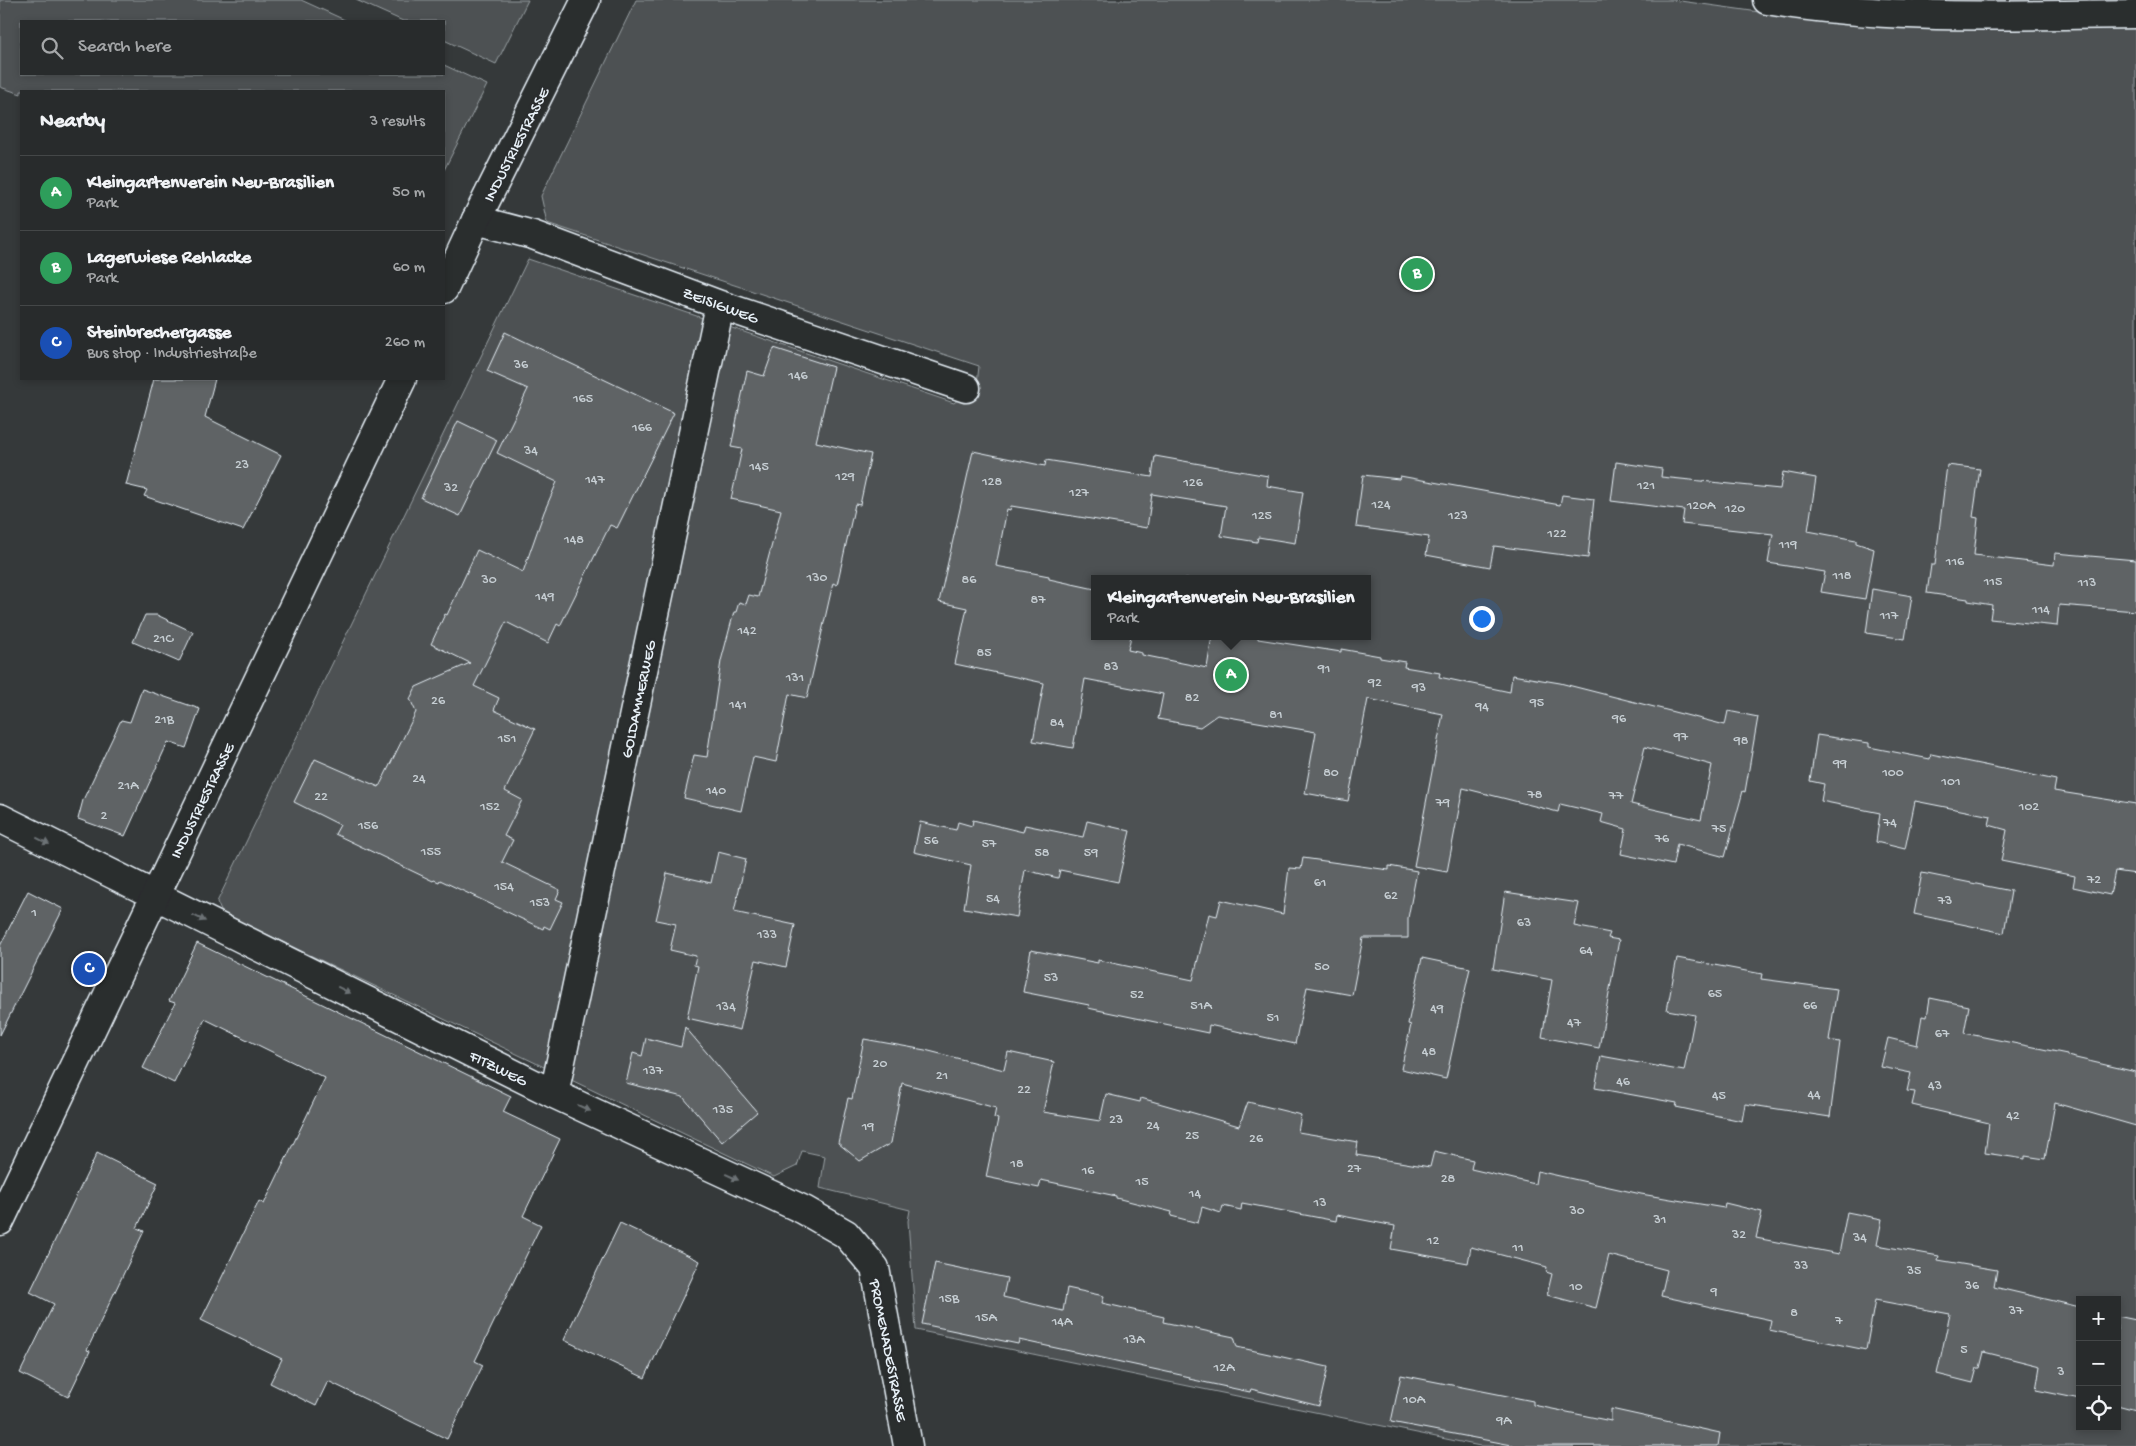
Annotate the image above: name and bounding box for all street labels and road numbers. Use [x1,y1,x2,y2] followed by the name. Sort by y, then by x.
[481,84,556,206] street label: INDUSTRIESTRASSE
[679,285,761,330] street label: ZEISIGWEG
[619,638,662,760] street label: GOLDAMMERWEG
[168,740,241,862] street label: INDUSTRIESTRASSE
[464,1048,530,1093] street label: FITZWEG
[863,1277,910,1424] street label: PROMENADESTRASSE

